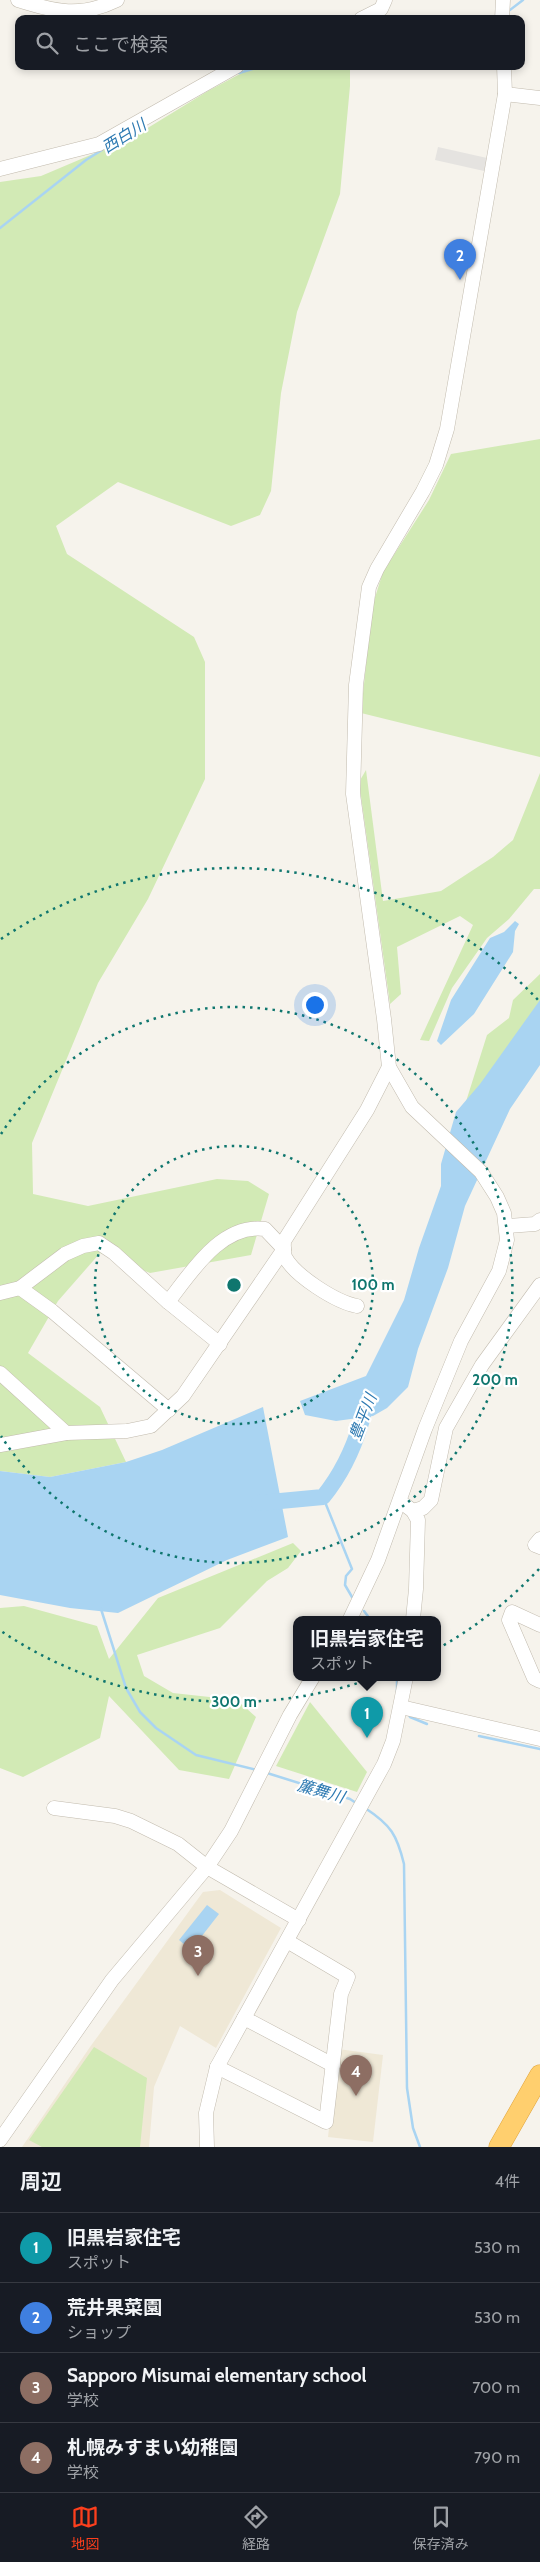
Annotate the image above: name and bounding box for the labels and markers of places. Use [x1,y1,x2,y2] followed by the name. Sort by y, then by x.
[444,239,476,280] pin: 2
[225,1276,243,1294] centre of rings
[351,1697,383,1738] pin: 1
[182,1935,214,1976] pin: 3
[340,2055,372,2096] pin: 4

